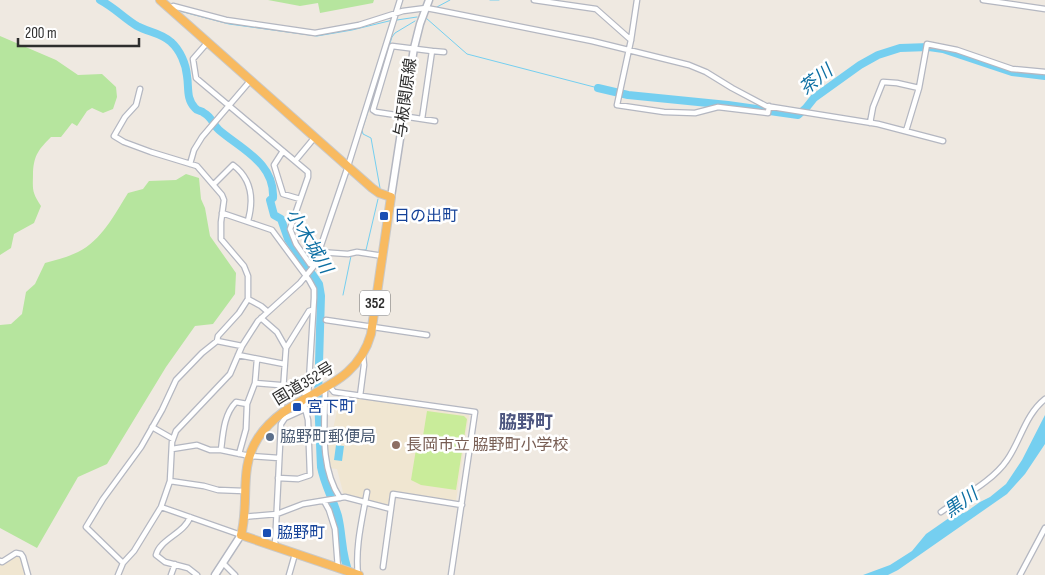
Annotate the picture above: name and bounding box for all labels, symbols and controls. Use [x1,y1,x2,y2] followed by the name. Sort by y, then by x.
[18,15,139,47] scale bar
[25,24,57,43] text: 200 m
[391,57,421,139] street label: 与板関原線
[795,59,838,99] water label: 茶川
[281,205,338,279] water label: 小木城川
[394,207,458,226] place label: 日の出町
[378,210,390,222] marker: 日の出町
[360,290,390,316] road number: 352
[270,358,338,410] street label: 国道352号
[307,398,355,417] place label: 宮下町
[291,401,303,413] marker: 宮下町
[499,412,553,433] district label: 脇野町
[280,428,376,447] place label: 脇野町郵便局
[264,431,276,443] marker: 脇野町郵便局
[406,436,569,455] place label: 長岡市立 脇野町小学校
[390,439,402,451] marker: 長岡市立 脇野町小学校
[940,483,983,522] water label: 黒川
[277,524,325,543] place label: 脇野町
[261,527,273,539] marker: 脇野町

